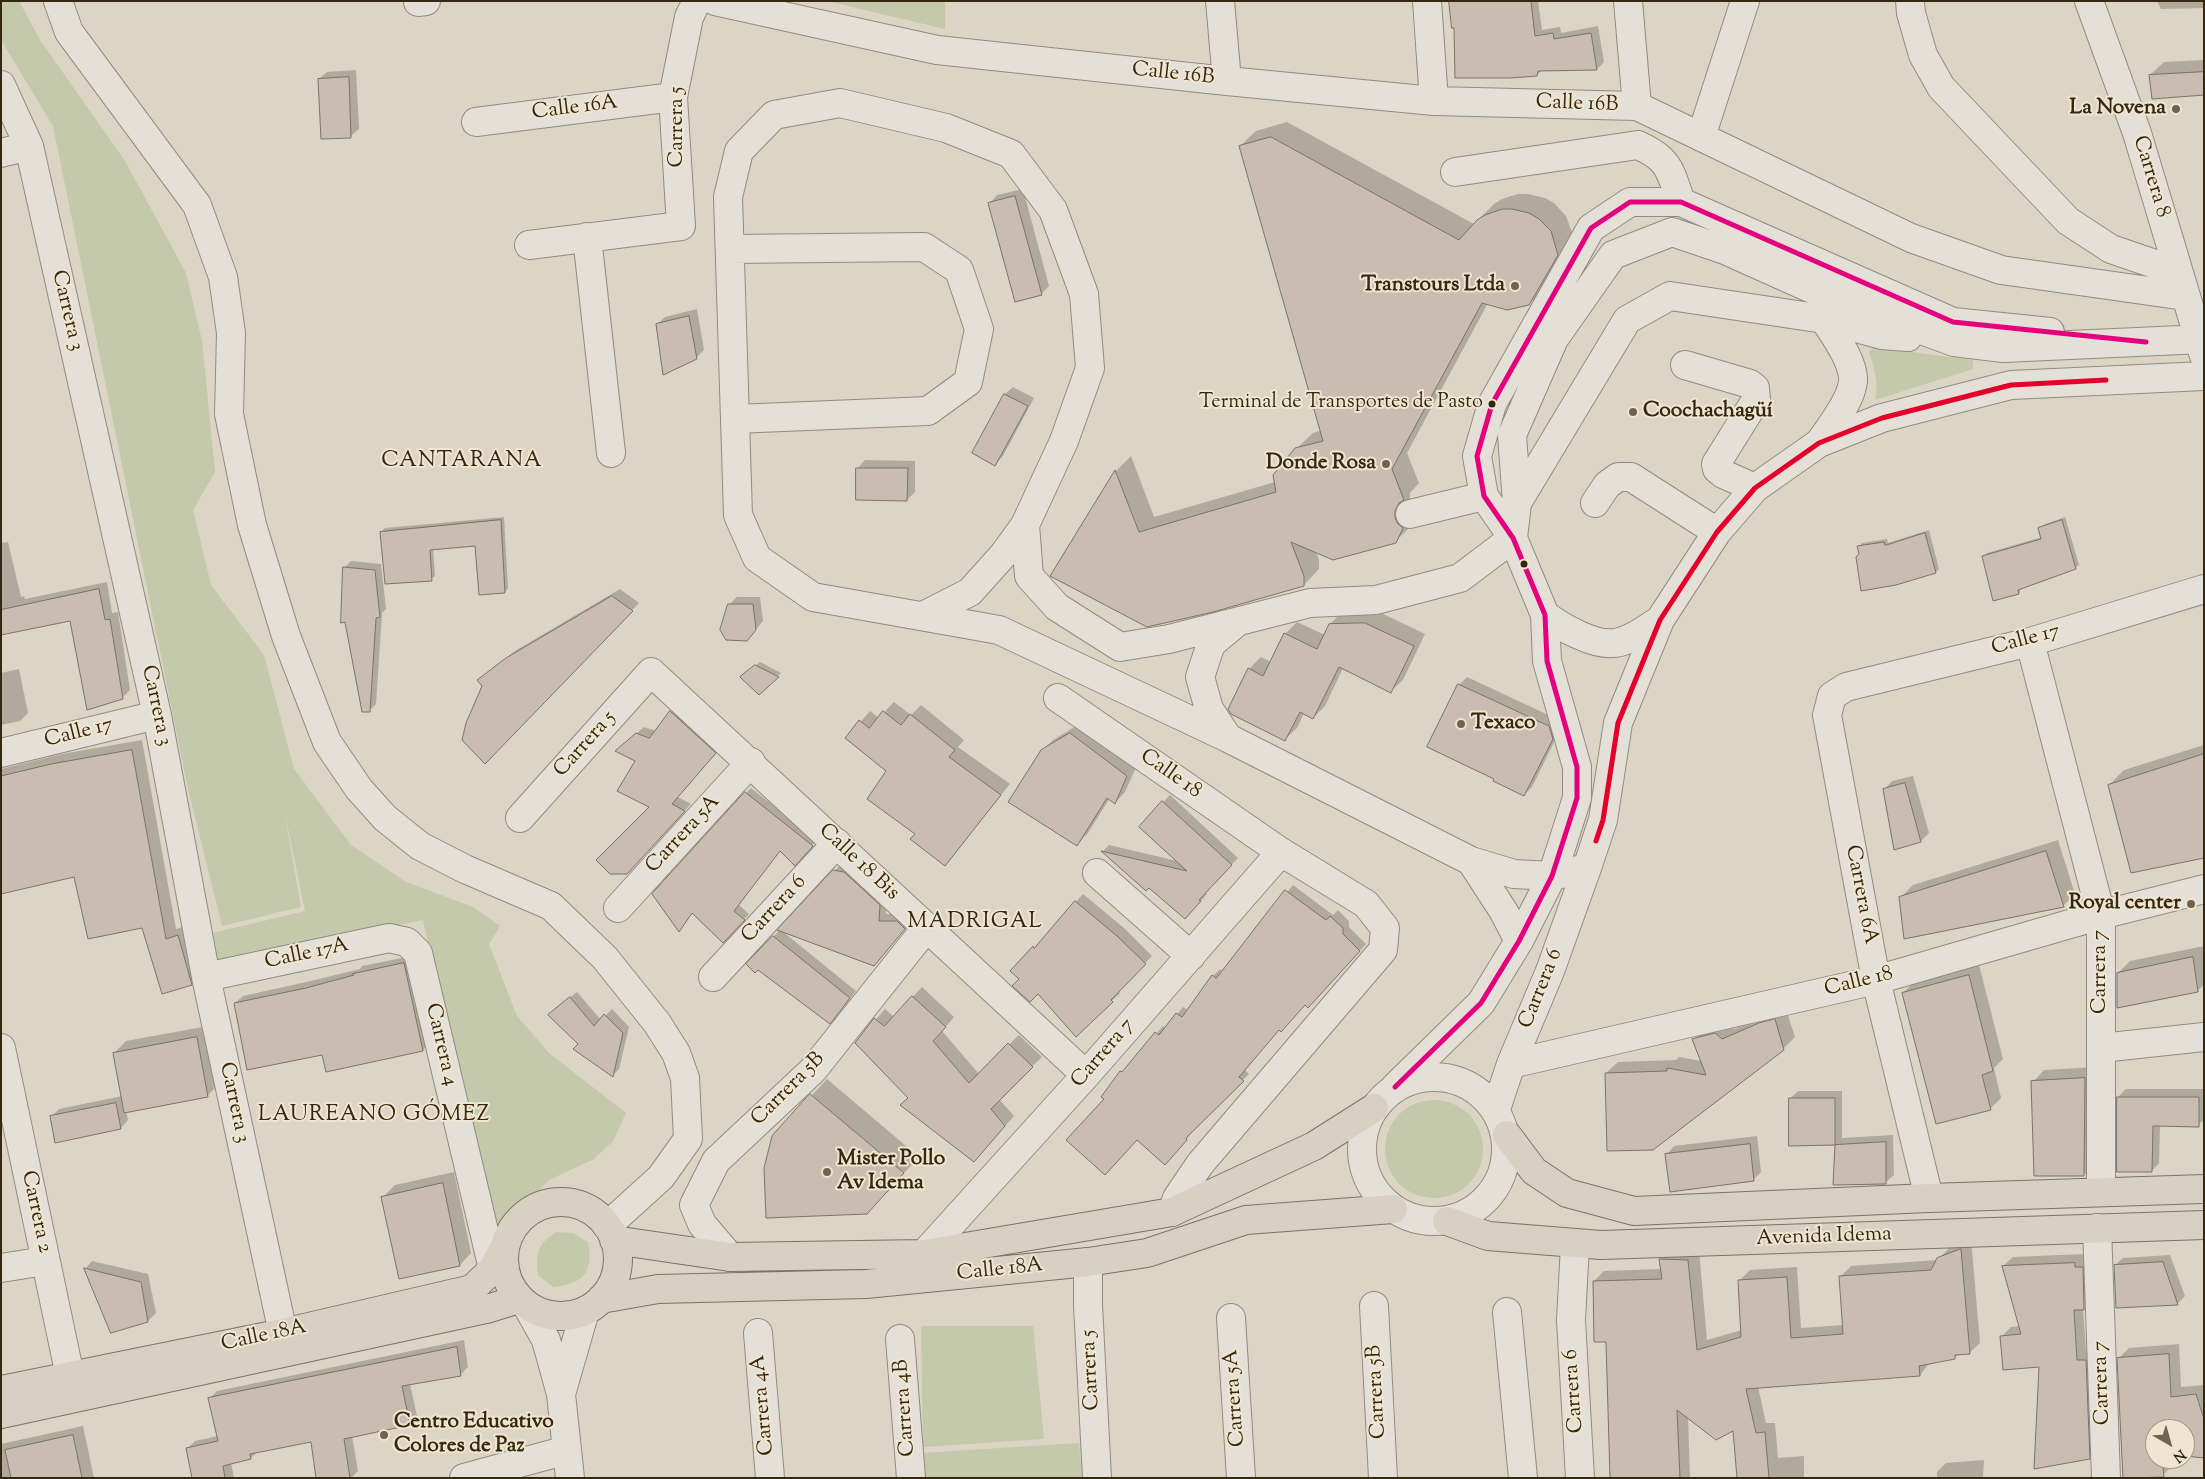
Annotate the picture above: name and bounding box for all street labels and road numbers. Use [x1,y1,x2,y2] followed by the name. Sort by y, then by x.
[1130,58,1216,92] street label: Calle 16B
[665,87,691,167] street label: Carrera 5
[531,91,619,127] street label: Calle 16A
[1535,91,1619,119] street label: Calle 16B
[2126,133,2174,221] street label: Carrera 8
[44,268,88,354] street label: Carrera 3
[1989,620,2063,662] street label: Calle 17
[134,663,176,749] street label: Carrera 3
[550,707,622,783] street label: Carrera 5
[42,713,116,755] street label: Calle 17
[1134,745,1206,805] street label: Calle 18
[641,791,727,879] street label: Carrera 5A
[812,819,904,907] street label: Calle 18 Bis
[1838,843,1882,947] street label: Carrera 6A
[737,871,813,949] street label: Carrera 6
[2088,930,2114,1014] street label: Carrera 7
[263,934,351,976] street label: Calle 17A
[1515,945,1569,1033] street label: Carrera 6
[1822,962,1896,1004] street label: Calle 18
[418,1001,462,1089] street label: Carrera 4
[1067,1014,1141,1094] street label: Carrera 7
[747,1048,831,1132] street label: Carrera 5B
[212,1060,254,1146] street label: Carrera 3
[14,1169,56,1255] street label: Carrera 2
[1756,1223,1892,1253] street label: Avenida Idema
[956,1254,1044,1288] street label: Calle 18A
[219,1316,309,1358] street label: Calle 18A
[1077,1329,1107,1411] street label: Carrera 5
[2089,1341,2117,1425] street label: Carrera 7
[1363,1344,1393,1440] street label: Carrera 5B
[1220,1348,1252,1448] street label: Carrera 5A
[1560,1348,1590,1434] street label: Carrera 6
[747,1353,781,1457] street label: Carrera 4A
[890,1359,922,1457] street label: Carrera 4B

